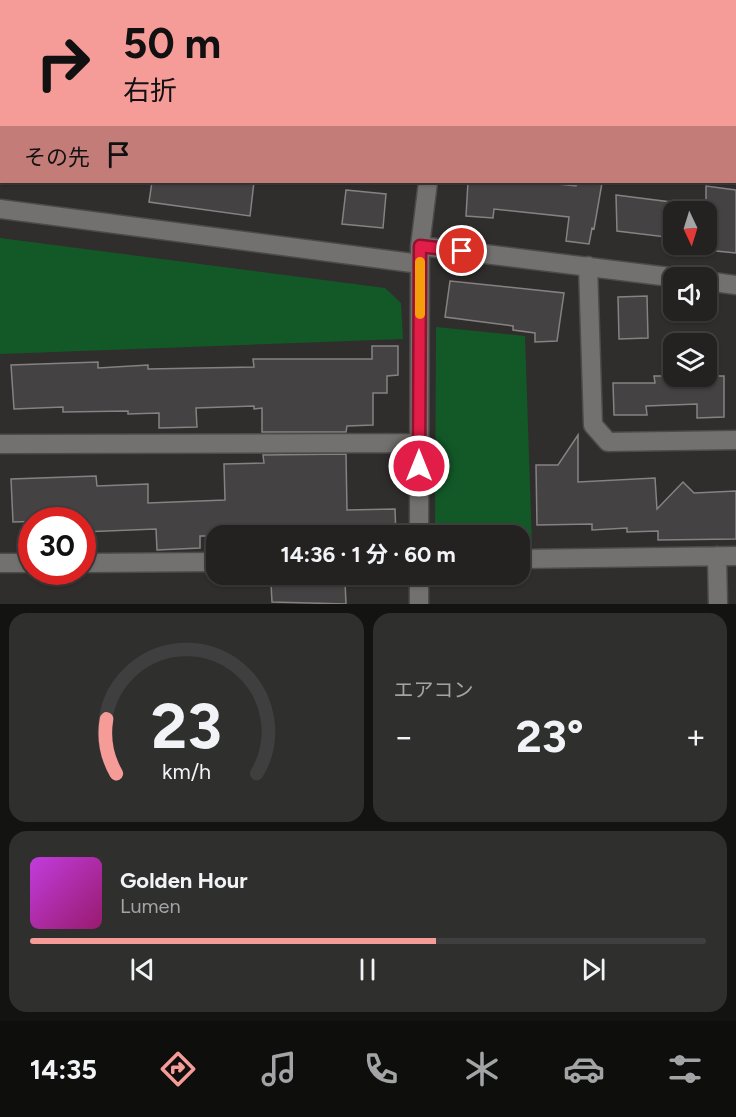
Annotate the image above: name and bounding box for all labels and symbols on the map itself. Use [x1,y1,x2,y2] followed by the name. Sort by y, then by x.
[663,201,717,255] north arrow
[436,225,487,276] pin
[387,434,451,498] position arrow
[18,507,96,585] speed limit sign: 30

